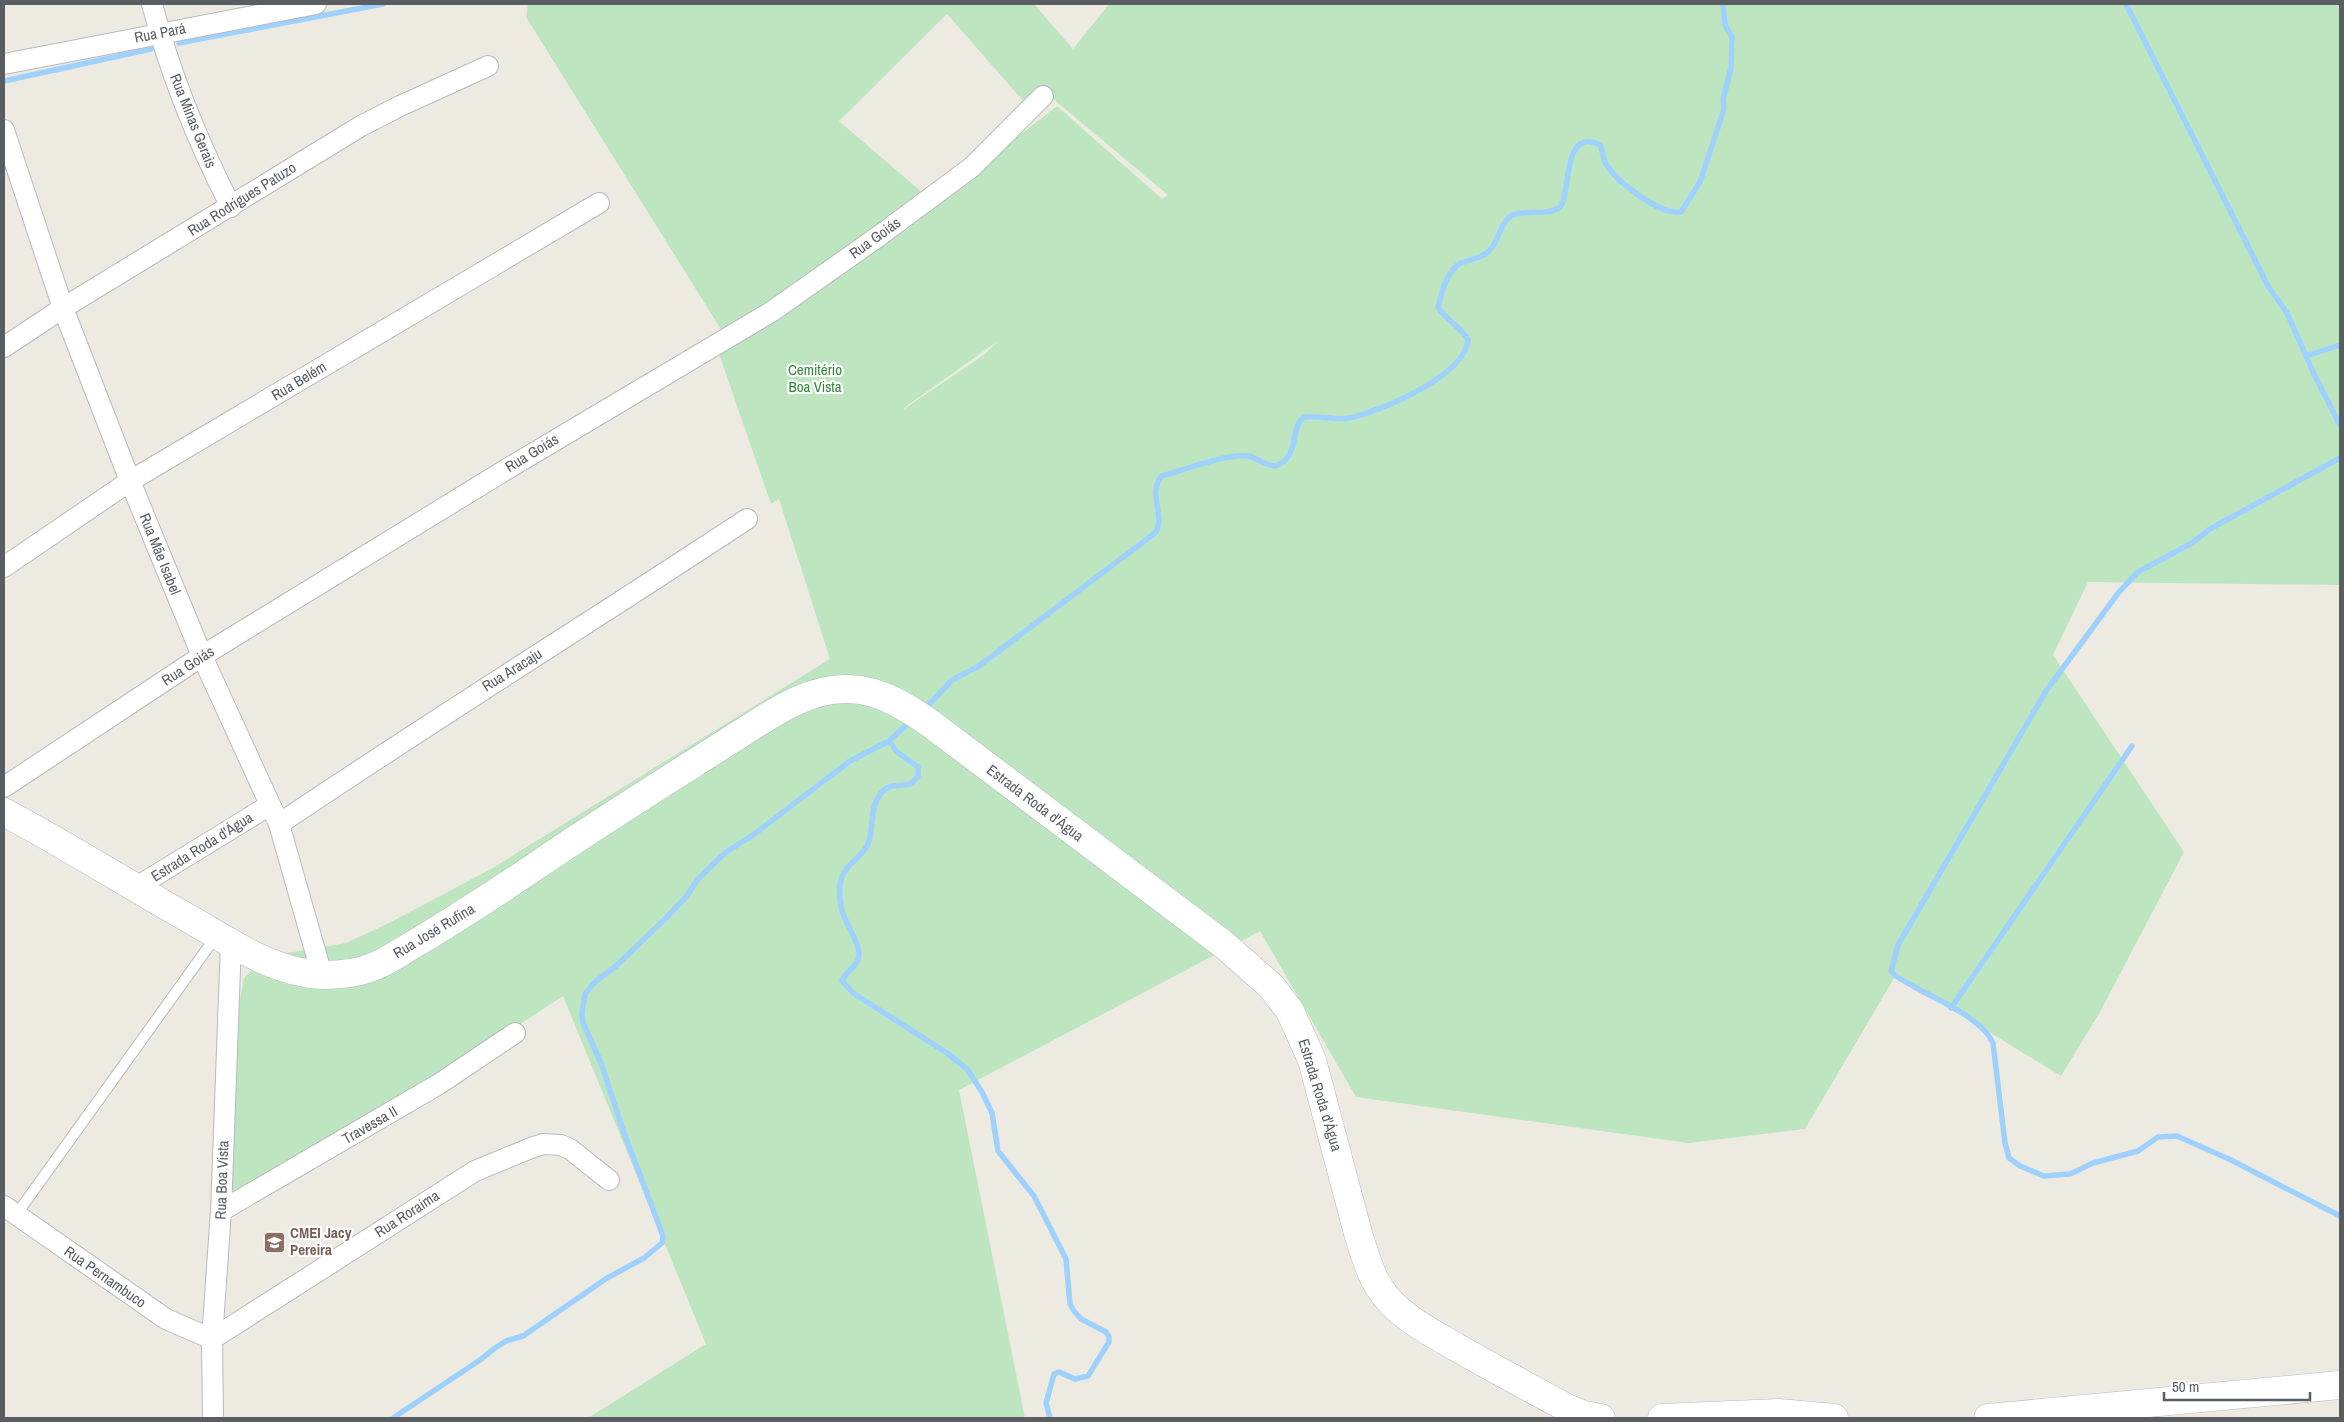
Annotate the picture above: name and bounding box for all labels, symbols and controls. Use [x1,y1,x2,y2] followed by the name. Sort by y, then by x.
[132,17,188,48] street label: Rua Pará
[165,71,222,171] street label: Rua Minas Gerais
[183,157,300,240] street label: Rua Rodrigues Patuzo
[845,212,905,263] street label: Rua Goiás
[267,356,330,405] street label: Rua Belém
[788,359,842,397] park label: Cemitério Boa Vista
[501,428,562,477] street label: Rua Goiás
[135,510,186,598] street label: Rua Mãe Isabel
[157,641,218,690] street label: Rua Goiás
[478,643,546,696] street label: Rua Aracaju
[982,759,1088,846] street label: Estrada Roda d'Água
[147,807,257,886] street label: Estrada Roda d'Água
[389,898,479,963] street label: Rua José Rufina
[1293,1036,1348,1154] street label: Estrada Roda d'Água
[338,1100,401,1149] street label: Travessa II
[210,1140,233,1220] street label: Rua Boa Vista
[370,1185,443,1242] street label: Rua Roraima
[290,1222,352,1260] place label: CMEI Jacy Pereira
[262,1230,286,1254] school or university icon: CMEI Jacy Pereira
[60,1241,151,1313] street label: Rua Pernambuco
[2164,1370,2310,1402] scale bar
[2172,1376,2199,1397] text: 50 m

